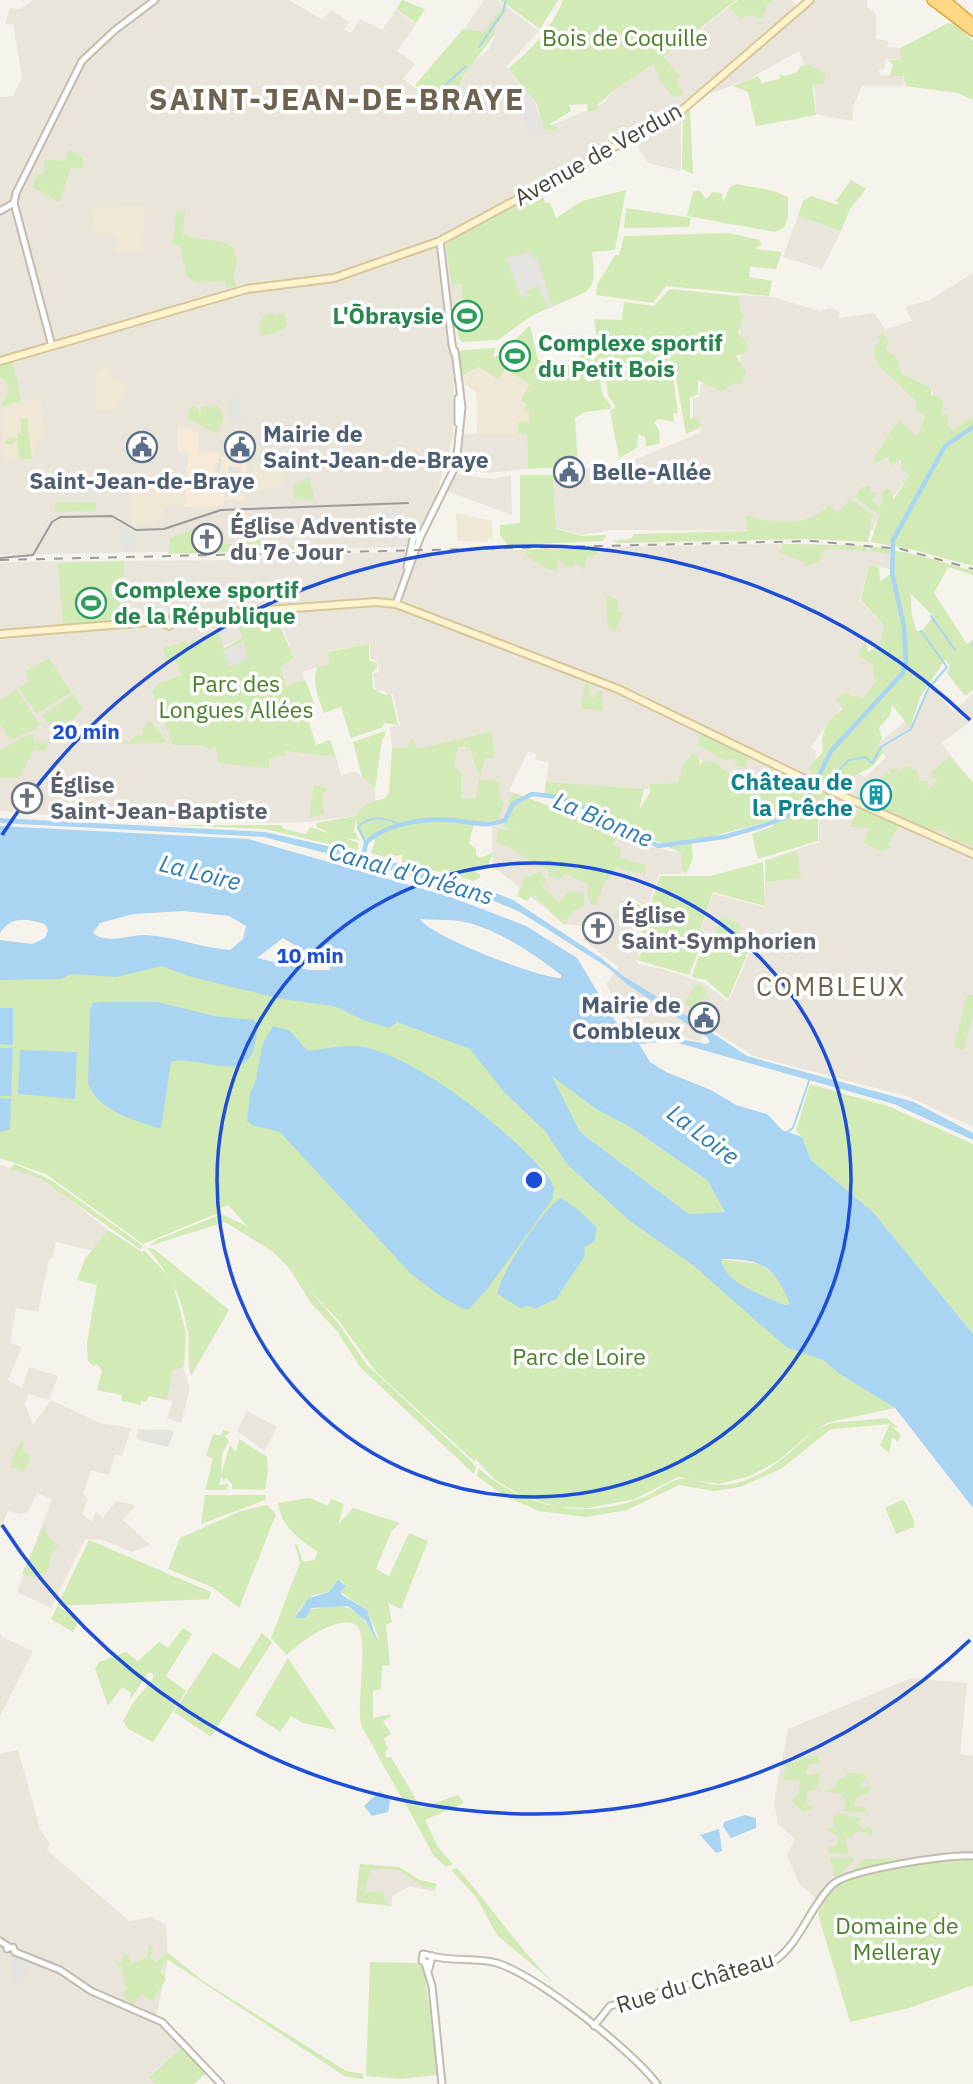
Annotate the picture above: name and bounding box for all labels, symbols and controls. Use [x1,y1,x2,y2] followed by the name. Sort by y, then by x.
[542,22,708,52] park label: Bois de Coquille
[149,79,525,118] district label: SAINT-JEAN-DE-BRAYE
[508,95,687,212] street label: Avenue de Verdun
[450,299,484,333] sports icon: L'Õbraysie
[333,300,444,330] place label: L'Õbraysie
[538,327,723,383] place label: Complexe sportif du Petit Bois
[498,339,532,373] sports icon: Complexe sportif du Petit Bois
[263,418,489,474] place label: Mairie de Saint-Jean-de-Braye
[125,430,159,464] public building icon: Saint-Jean-de-Braye
[223,430,257,464] public building icon: Mairie de Saint-Jean-de-Braye
[552,455,586,489] public building icon: Belle-Allée
[592,456,712,486] place label: Belle-Allée
[29,465,255,495] place label: Saint-Jean-de-Braye
[230,510,417,566] place label: Église Adventiste du 7e Jour
[190,522,224,556] church icon: Église Adventiste du 7e Jour
[114,574,299,630] place label: Complexe sportif de la République
[74,586,108,620] sports icon: Complexe sportif de la République
[158,668,314,724] park label: Parc des Longues Allées
[52,717,120,745] text: 20 min
[731,766,853,822] place label: Château de la Prêche
[50,769,268,825] place label: Église Saint-Jean-Baptiste
[859,778,893,812] building icon: Château de la Prêche
[10,781,44,815] church icon: Église Saint-Jean-Baptiste
[549,784,658,854] water label: La Bionne
[325,834,497,912] water label: Canal d'Orléans
[156,847,244,898] water label: La Loire
[621,899,816,955] place label: Église Saint-Symphorien
[581,911,615,945] church icon: Église Saint-Symphorien
[276,941,344,969] text: 10 min
[756,969,906,1003] district label: COMBLEUX
[572,989,681,1045] place label: Mairie de Combleux
[687,1001,721,1035] public building icon: Mairie de Combleux
[661,1097,746,1172] water label: La Loire
[522,1168,546,1192] centre of rings
[512,1341,646,1371] park label: Parc de Loire
[835,1910,959,1966] park label: Domaine de Melleray
[612,1943,777,2019] street label: Rue du Château

